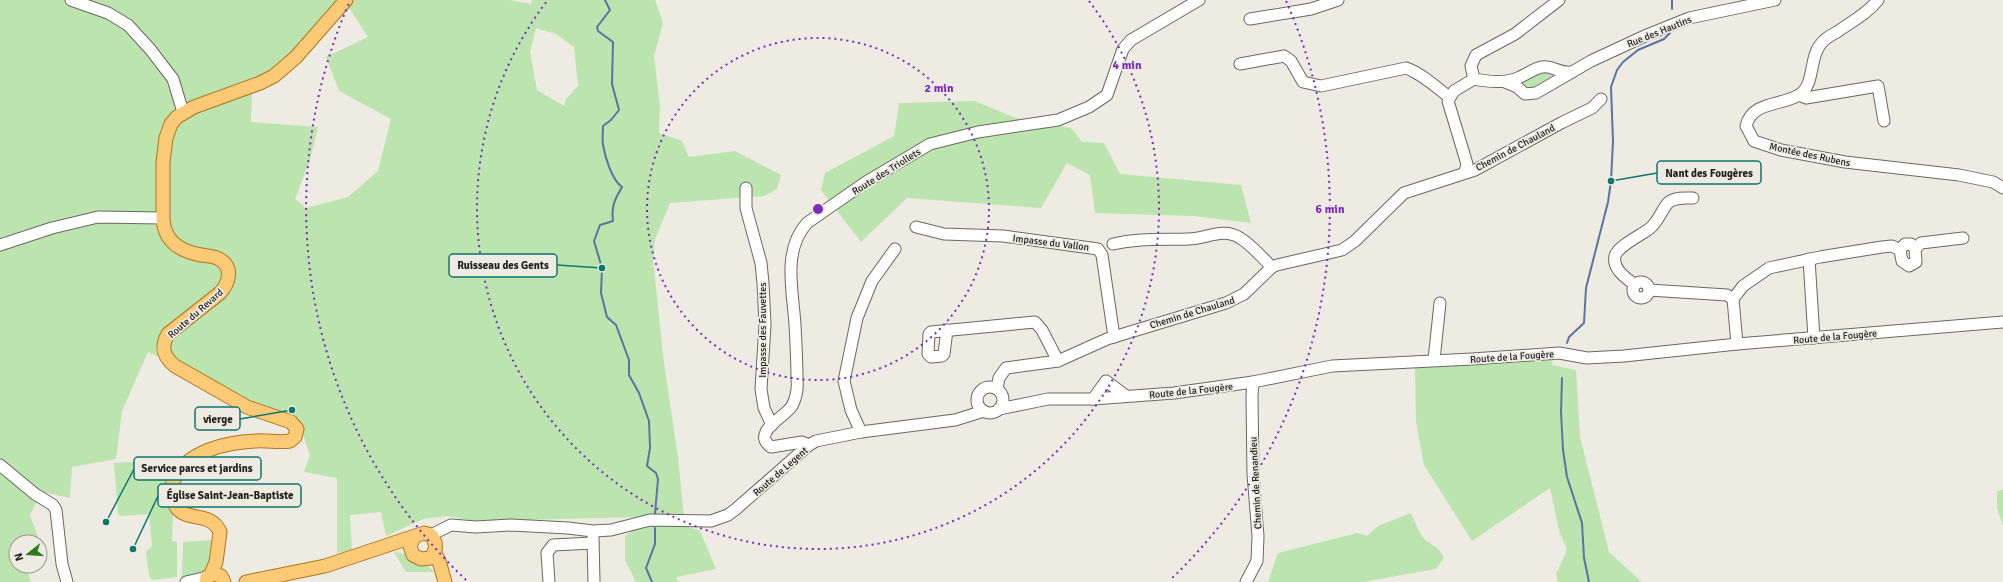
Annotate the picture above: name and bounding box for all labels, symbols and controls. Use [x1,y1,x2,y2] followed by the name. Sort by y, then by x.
[1625,13,1694,50] street label: Rue des Hautins
[1113,58,1142,73] text: 4 min
[925,81,954,96] text: 2 min
[1474,122,1557,174] street label: Chemin de Chauland
[1768,141,1852,170] street label: Montée des Rubens
[850,146,924,198] street label: Route des Triollets
[1657,161,1761,184] callout: Nant des Fougères
[1665,167,1753,180] text: Nant des Fougères
[811,202,825,216] centre of rings
[1316,202,1345,217] text: 6 min
[1012,232,1090,254] street label: Impasse du Vallon
[449,254,557,277] callout: Ruisseau des Gents
[457,259,549,272] text: Ruisseau des Gents
[757,282,769,378] street label: Impasse des Fauvettes
[166,286,226,341] street label: Route du Revard
[1148,294,1236,332] street label: Chemin de Chauland
[1793,327,1878,347] street label: Route de la Fougère
[1470,348,1555,366] street label: Route de la Fougère
[1149,381,1234,401] street label: Route de la Fougère
[195,407,240,430] callout: vierge
[202,413,233,426] text: vierge
[1248,436,1264,530] street label: Chemin de Renandieu
[751,444,811,499] street label: Route de Legent
[134,457,261,480] callout: Service parcs et jardins
[141,462,253,475] text: Service parcs et jardins
[158,484,301,507] callout: Église Saint-Jean-Baptiste
[166,488,294,502] text: Église Saint-Jean-Baptiste
[8,534,48,574] north arrow
[12,551,26,562] text: N

